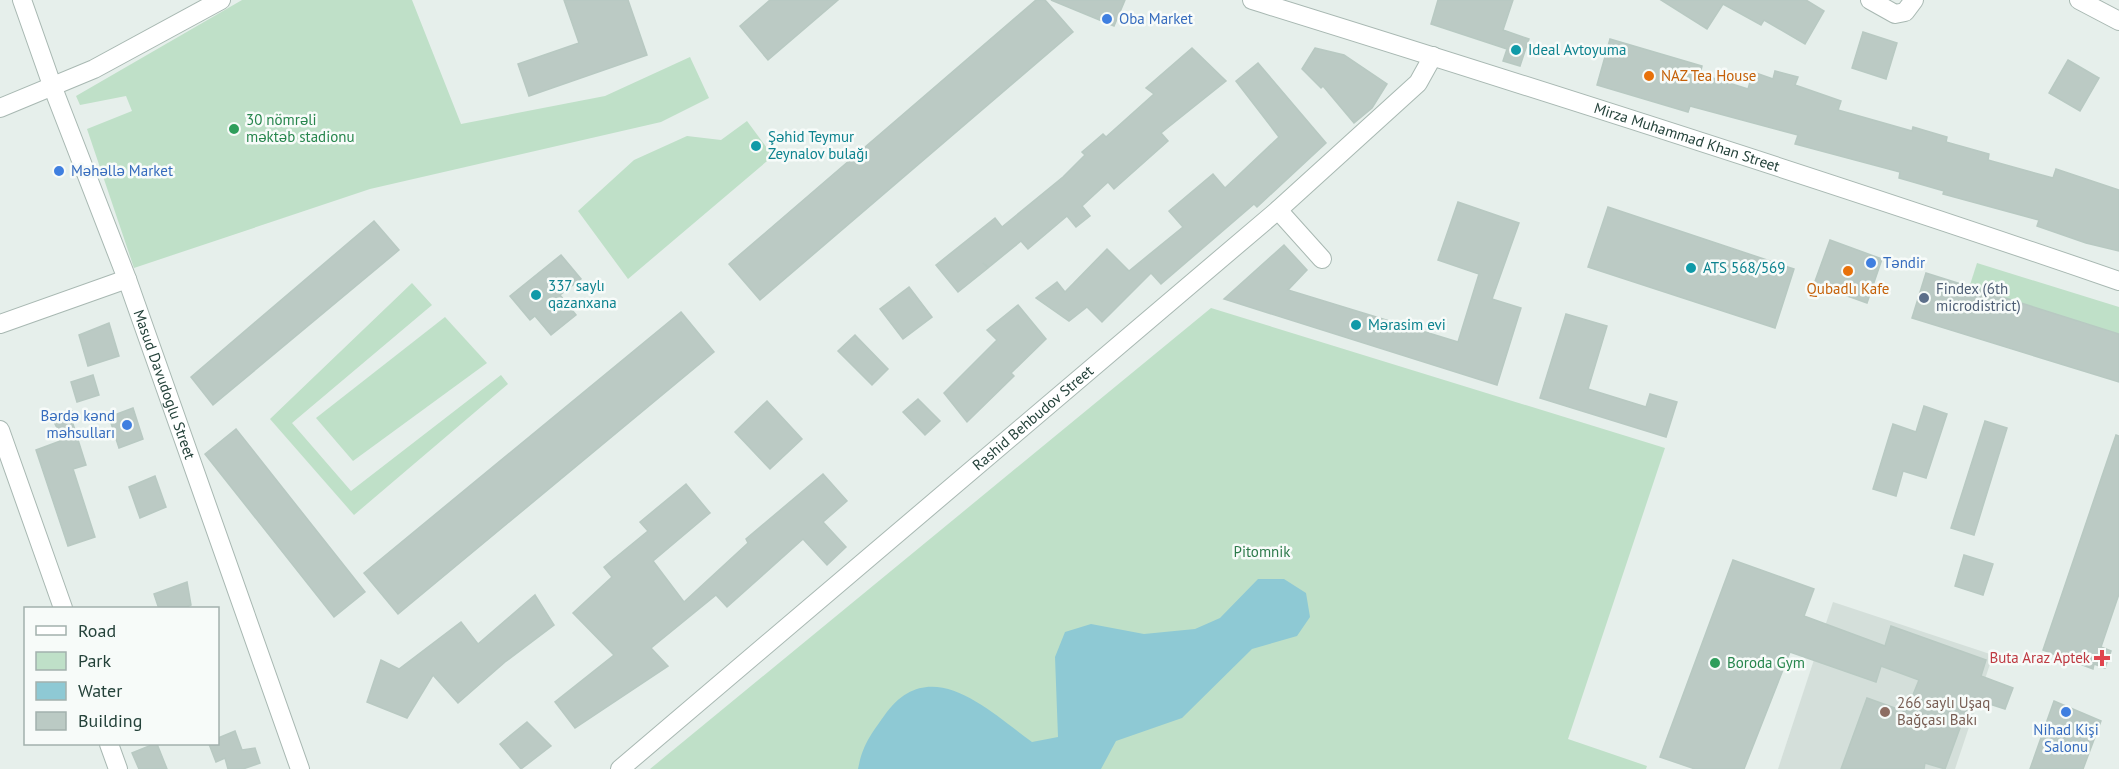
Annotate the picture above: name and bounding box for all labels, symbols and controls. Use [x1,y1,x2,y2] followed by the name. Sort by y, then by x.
[1119,9,1193,28] place label: Oba Market
[1100,12,1114,26] marker: Oba Market
[1528,40,1626,59] place label: Ideal Avtoyuma
[1509,43,1523,57] marker: Ideal Avtoyuma
[1661,66,1756,85] place label: NAZ Tea House
[1642,69,1656,83] marker: NAZ Tea House
[1592,98,1782,176] street label: Mirza Muhammad Khan Street
[246,110,355,146] place label: 30 nömrəli məktəb stadionu
[227,122,241,136] marker: 30 nömrəli məktəb stadionu
[768,127,868,163] place label: Şəhid Teymur Zeynalov bulağı
[749,139,763,153] marker: Şəhid Teymur Zeynalov bulağı
[71,161,173,180] place label: Məhəllə Market
[52,164,66,178] marker: Məhəllə Market
[1883,253,1925,272] place label: Təndir
[1864,256,1878,270] marker: Təndir
[1703,258,1785,277] place label: ATS 568/569
[1684,261,1698,275] marker: ATS 568/569
[1841,264,1855,278] marker: Qubadlı Kafe
[548,276,617,312] place label: 337 saylı qazanxana
[1807,279,1889,298] place label: Qubadlı Kafe
[1936,279,2021,315] place label: Findex (6th microdistrict)
[529,288,543,302] marker: 337 saylı qazanxana
[1917,291,1931,305] marker: Findex (6th microdistrict)
[130,307,200,462] street label: Masud Davudoglu Street
[1368,315,1446,334] place label: Mərasim evi
[1349,318,1363,332] marker: Mərasim evi
[968,361,1097,474] street label: Rashid Behbudov Street
[41,406,115,442] place label: Bərdə kənd məhsulları
[120,418,134,432] marker: Bərdə kənd məhsulları
[1234,542,1291,561] park label: Pitomnik
[24,607,219,745] legend
[78,619,116,642] text: Road
[1989,648,2091,667] place label: Buta Araz Aptek
[78,649,111,672] text: Park
[2095,651,2109,665] marker: Buta Araz Aptek
[1727,653,1805,672] place label: Boroda Gym
[1708,656,1722,670] marker: Boroda Gym
[78,679,122,702] text: Water
[1897,693,1990,729] place label: 266 saylı Uşaq Bağçası Bakı
[1878,705,1892,719] marker: 266 saylı Uşaq Bağçası Bakı
[2059,705,2073,719] marker: Nihad Kişi Salonu
[78,709,142,732] text: Building
[2033,720,2099,756] place label: Nihad Kişi Salonu

